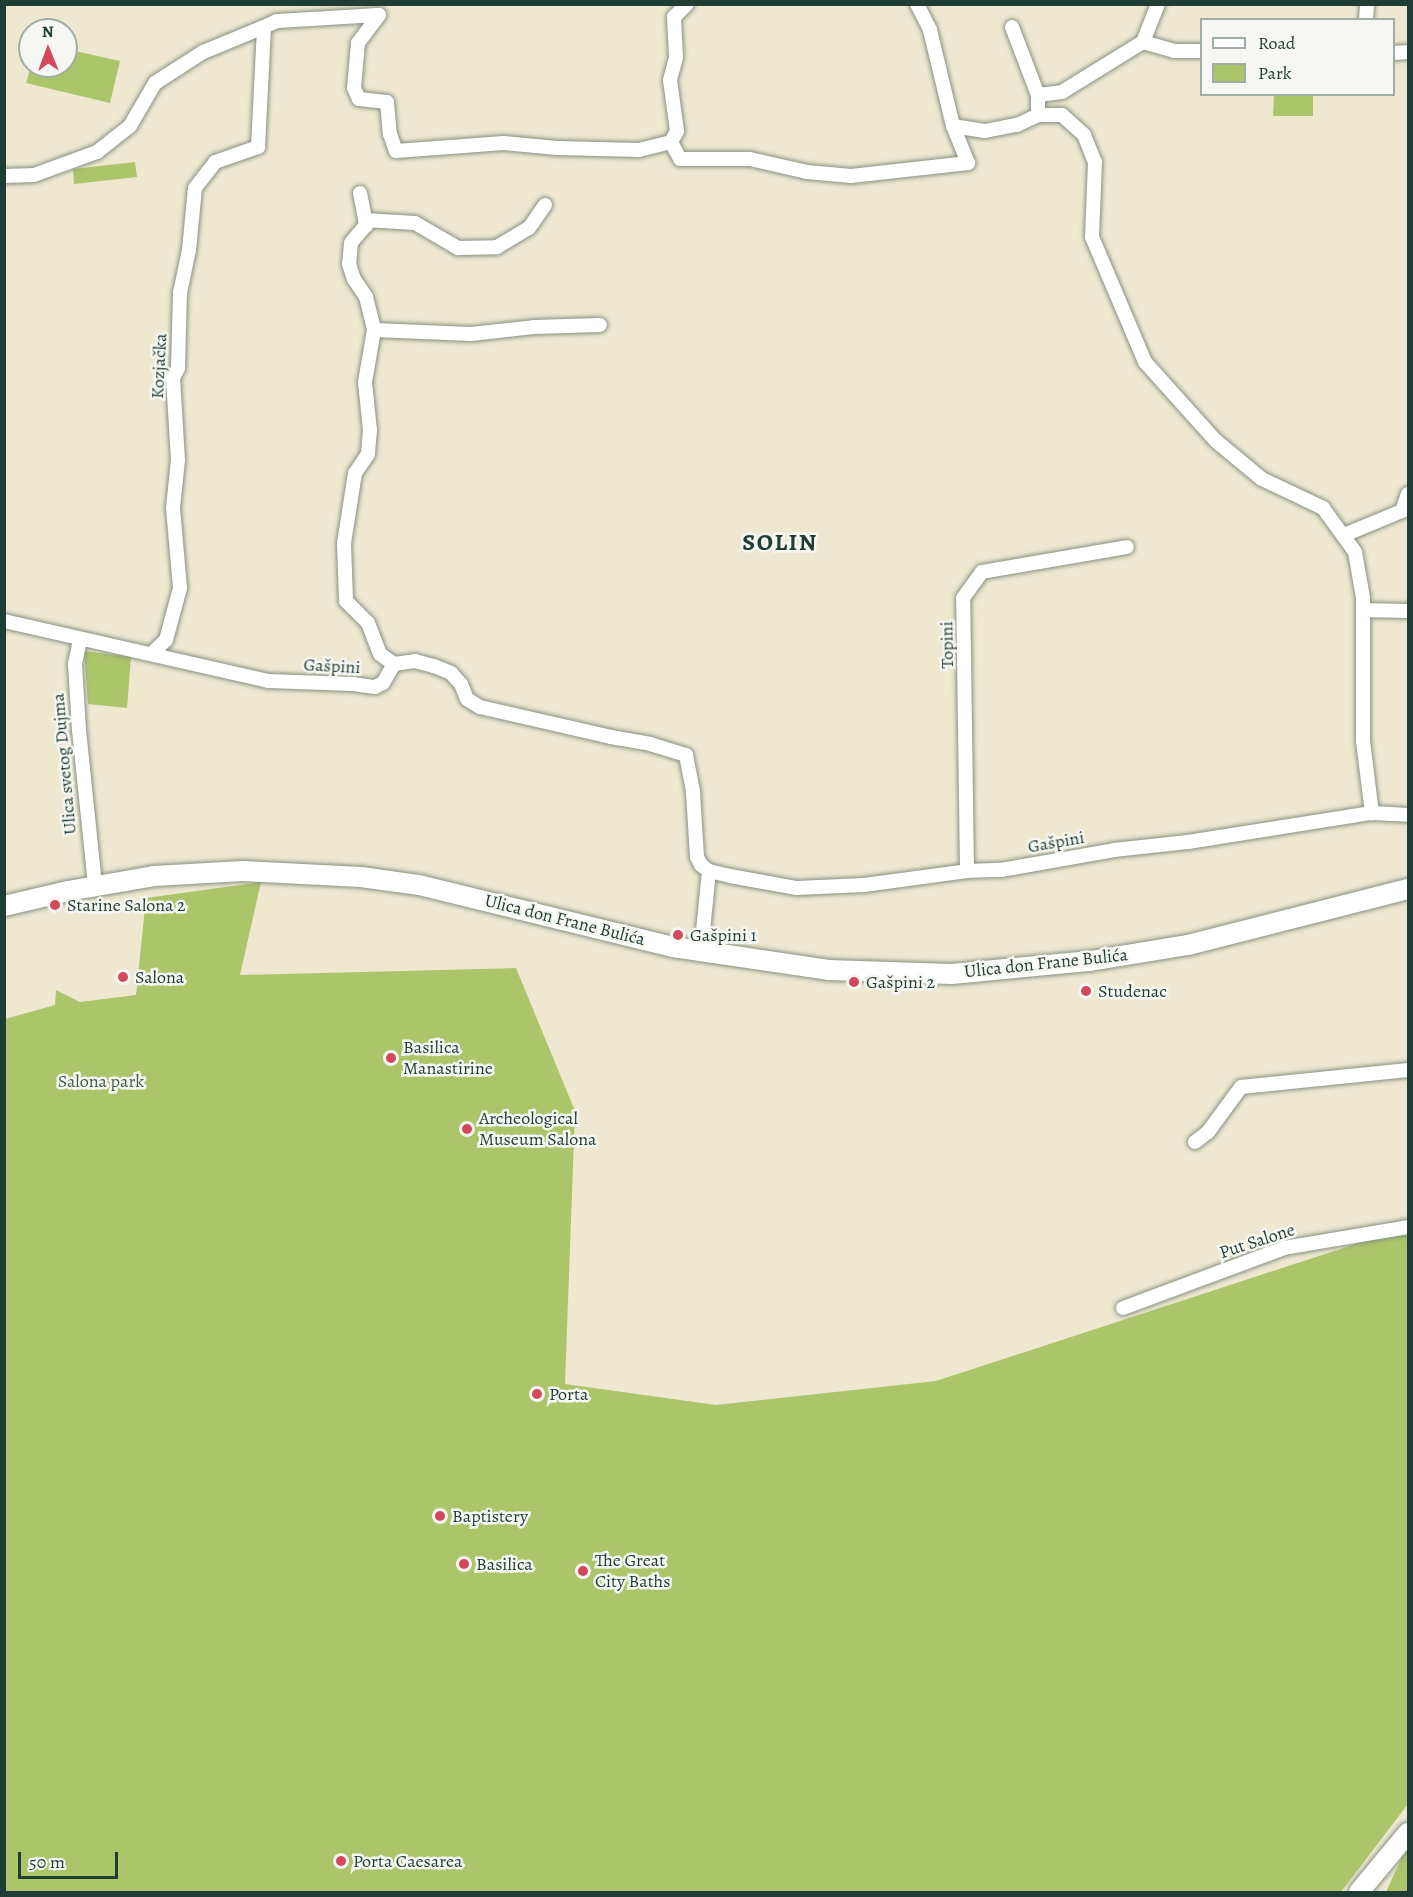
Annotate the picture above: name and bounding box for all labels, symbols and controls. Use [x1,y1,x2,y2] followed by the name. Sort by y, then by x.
[18,18,78,78] north arrow
[1200,18,1395,96] legend
[42,21,54,43] text: N
[1258,31,1295,55] text: Road
[1258,61,1292,85] text: Park
[147,333,171,399] street label: Kozjačka
[742,529,818,557] district label: SOLIN
[936,621,958,669] street label: Topini
[303,654,361,678] street label: Gašpini
[47,692,81,836] street label: Ulica svetog Dujma
[1026,826,1086,858] street label: Gašpini
[483,890,647,950] street label: Ulica don Frane Bulića
[67,894,186,916] place label: Starine Salona 2
[48,898,62,912] marker: Starine Salona 2
[690,924,757,946] place label: Gašpini 1
[671,928,685,942] marker: Gašpini 1
[963,944,1129,982] street label: Ulica don Frane Bulića
[135,966,184,988] place label: Salona
[116,970,130,984] marker: Salona
[866,971,935,993] place label: Gašpini 2
[847,975,861,989] marker: Gašpini 2
[1098,980,1167,1002] place label: Studenac
[1079,984,1093,998] marker: Studenac
[403,1037,493,1080] place label: Basilica Manastirine
[384,1051,398,1065] marker: Basilica Manastirine
[58,1070,144,1092] park label: Salona park
[479,1108,596,1150] place label: Archeological Museum Salona
[460,1122,474,1136] marker: Archeological Museum Salona
[1217,1219,1297,1263] street label: Put Salone
[549,1383,588,1405] place label: Porta
[530,1387,544,1401] marker: Porta
[452,1505,528,1527] place label: Baptistery
[433,1509,447,1523] marker: Baptistery
[595,1550,670,1592] place label: The Great City Baths
[476,1553,533,1575] place label: Basilica
[457,1557,471,1571] marker: Basilica
[576,1564,590,1578] marker: The Great City Baths
[21,1840,122,1878] scale bar
[29,1850,65,1874] text: 50 m
[353,1850,462,1872] place label: Porta Caesarea
[334,1854,348,1868] marker: Porta Caesarea

